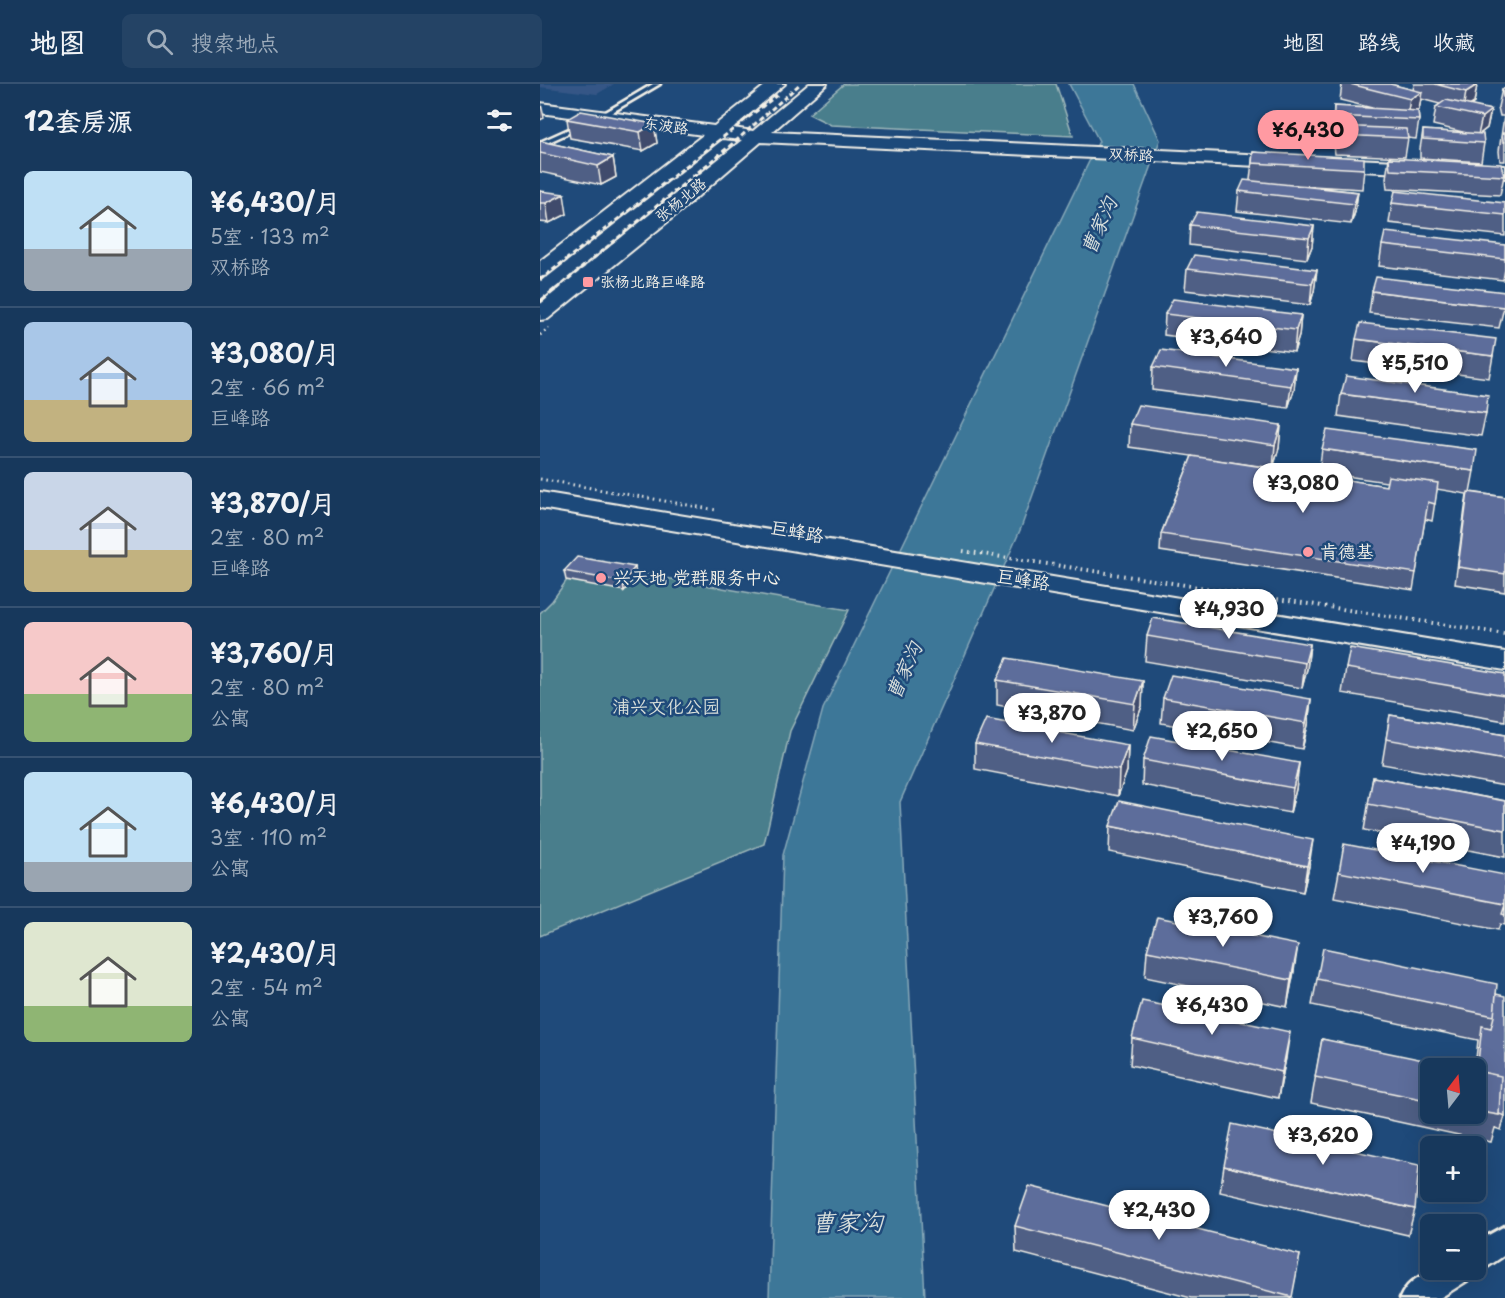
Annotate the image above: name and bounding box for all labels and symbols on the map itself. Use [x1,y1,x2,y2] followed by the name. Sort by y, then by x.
[642,110,690,139] street label: 东波路
[1259,110,1357,161] pin: ¥6,430
[1108,141,1154,166] street label: 双桥路
[649,171,711,227] street label: 张杨北路
[1072,190,1125,259] water label: 曹家沟
[600,269,705,292] place label: 张杨北路巨峰路
[581,275,595,289] marker: 张杨北路巨峰路
[1177,317,1275,368] pin: ¥3,640
[1366,343,1464,394] pin: ¥5,510
[1254,463,1352,514] pin: ¥3,080
[768,513,826,549] street label: 巨蜂路
[1320,537,1374,564] place label: 肯德基
[1301,545,1315,559] marker: 肯德基
[994,561,1052,596] street label: 巨峰路
[613,563,781,590] place label: 兴天地 党群服务中心
[594,571,608,585] marker: 兴天地 党群服务中心
[1180,589,1278,640] pin: ¥4,930
[877,635,930,704] water label: 曹家沟
[612,692,720,719] park label: 浦兴文化公园
[1003,693,1101,744] pin: ¥3,870
[1173,711,1271,762] pin: ¥2,650
[1374,823,1472,874] pin: ¥4,190
[1174,897,1272,948] pin: ¥3,760
[1163,985,1261,1036] pin: ¥6,430
[1420,1058,1486,1124] north arrow
[1274,1115,1372,1166] pin: ¥3,620
[1110,1190,1208,1241] pin: ¥2,430
[811,1203,885,1239] water label: 曹家沟

